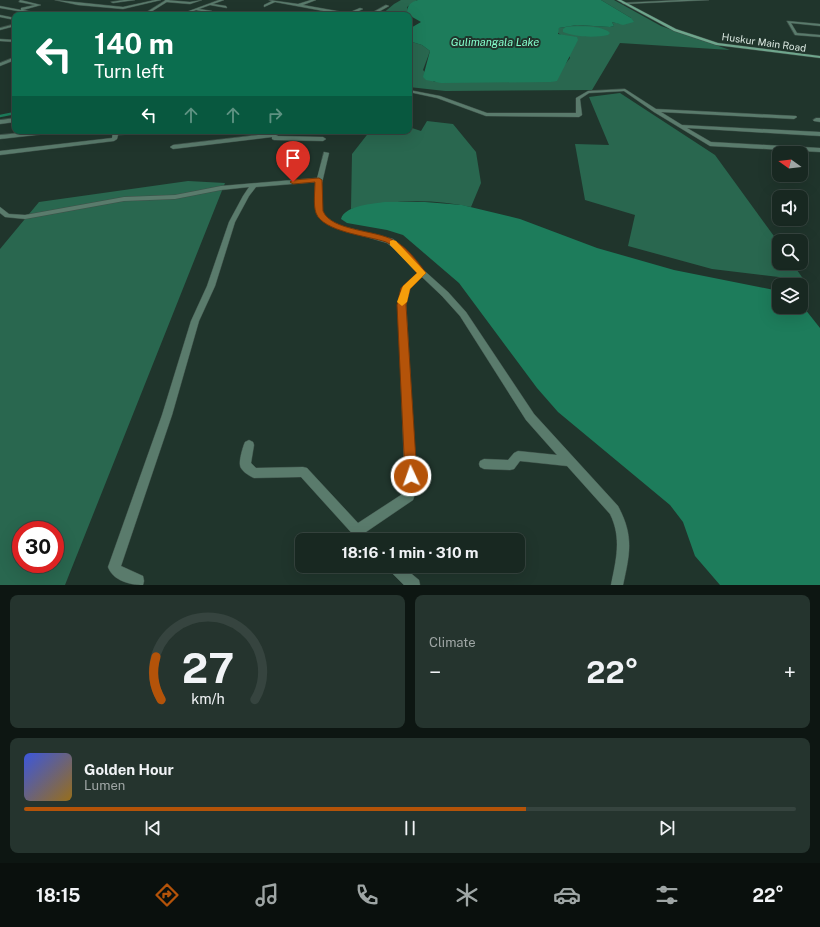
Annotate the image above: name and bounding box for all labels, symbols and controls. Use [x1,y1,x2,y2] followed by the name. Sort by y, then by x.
[94,27,174,60] text: 140 m
[28,28,80,80] icon: left
[721,30,807,54] street label: Huskur Main Road
[451,36,539,48] water label: Gulimangala Lake
[94,61,164,82] text: Turn left
[138,104,160,126] icon: left
[180,104,202,126] icon: ahead
[222,104,244,126] icon: ahead
[264,104,286,126] icon: right
[276,141,310,182] pin
[772,146,808,182] north arrow
[772,146,808,314] map controls
[282,147,304,169] icon: arrive
[772,190,808,226] button: sound
[772,234,808,270] button: search
[772,278,808,314] button: layers
[390,455,432,497] position arrow
[12,521,64,573] speed limit sign: 30
[341,544,479,561] text: 18:16 · 1 min · 310 m
[429,635,476,650] text: Climate
[181,642,234,691] text: 27
[586,654,639,690] text: 22°
[429,659,441,685] text: −
[784,659,796,685] text: +
[191,689,224,706] text: km/h
[84,761,174,778] text: Golden Hour
[84,778,125,793] text: Lumen
[142,817,164,839] icon: previous
[399,817,421,839] icon: pause
[656,817,678,839] icon: next
[153,881,181,909] icon: directions
[253,881,281,909] icon: music
[353,881,381,909] icon: phone
[453,881,481,909] icon: climate
[553,881,581,909] icon: car
[653,881,681,909] icon: filters
[36,885,81,906] text: 18:15
[753,885,784,906] text: 22°

